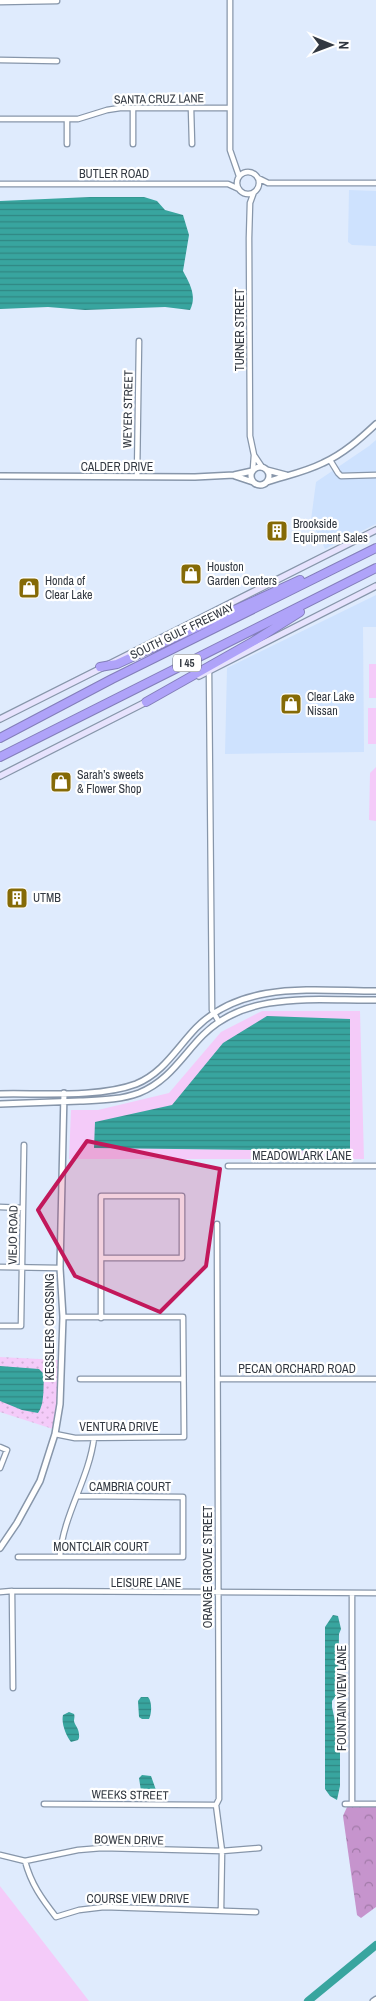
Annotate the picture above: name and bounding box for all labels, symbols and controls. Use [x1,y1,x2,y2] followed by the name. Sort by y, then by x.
[306,20,356,70] north arrow
[335,41,353,50] text: N
[114,90,204,108] street label: SANTA CRUZ LANE
[79,166,149,182] street label: BUTLER ROAD
[232,289,248,371] street label: TURNER STREET
[119,370,137,448] street label: WEYER STREET
[81,459,153,475] street label: CALDER DRIVE
[293,516,368,546] place label: Brookside Equipment Sales
[265,519,289,543] building icon: Brookside Equipment Sales
[207,559,277,589] place label: Houston Garden Centers
[179,562,203,586] shop icon: Houston Garden Centers
[45,573,93,603] place label: Honda of Clear Lake
[17,576,41,600] shop icon: Honda of Clear Lake
[127,599,237,663] street label: SOUTH GULF FREEWAY
[173,654,201,671] road number: I 45
[307,689,355,719] place label: Clear Lake Nissan
[279,692,303,716] shop icon: Clear Lake Nissan
[77,767,144,797] place label: Sarah’s sweets & Flower Shop
[49,770,73,794] shop icon: Sarah’s sweets & Flower Shop
[5,886,29,910] building icon: UTMB
[33,890,61,906] place label: UTMB
[252,1148,352,1164] street label: MEADOWLARK LANE
[4,1205,22,1265] street label: VIEJO ROAD
[42,1273,58,1381] street label: KESSLERS CROSSING
[238,1361,356,1377] street label: PECAN ORCHARD ROAD
[79,1419,159,1435] street label: VENTURA DRIVE
[89,1479,171,1495] street label: CAMBRIA COURT
[200,1506,216,1628] street label: ORANGE GROVE STREET
[53,1539,149,1555] street label: MONTCLAIR COURT
[111,1575,181,1591] street label: LEISURE LANE
[334,1645,350,1751] street label: FOUNTAIN VIEW LANE
[91,1786,169,1804] street label: WEEKS STREET
[94,1831,164,1849] street label: BOWEN DRIVE
[87,1891,189,1907] street label: COURSE VIEW DRIVE

